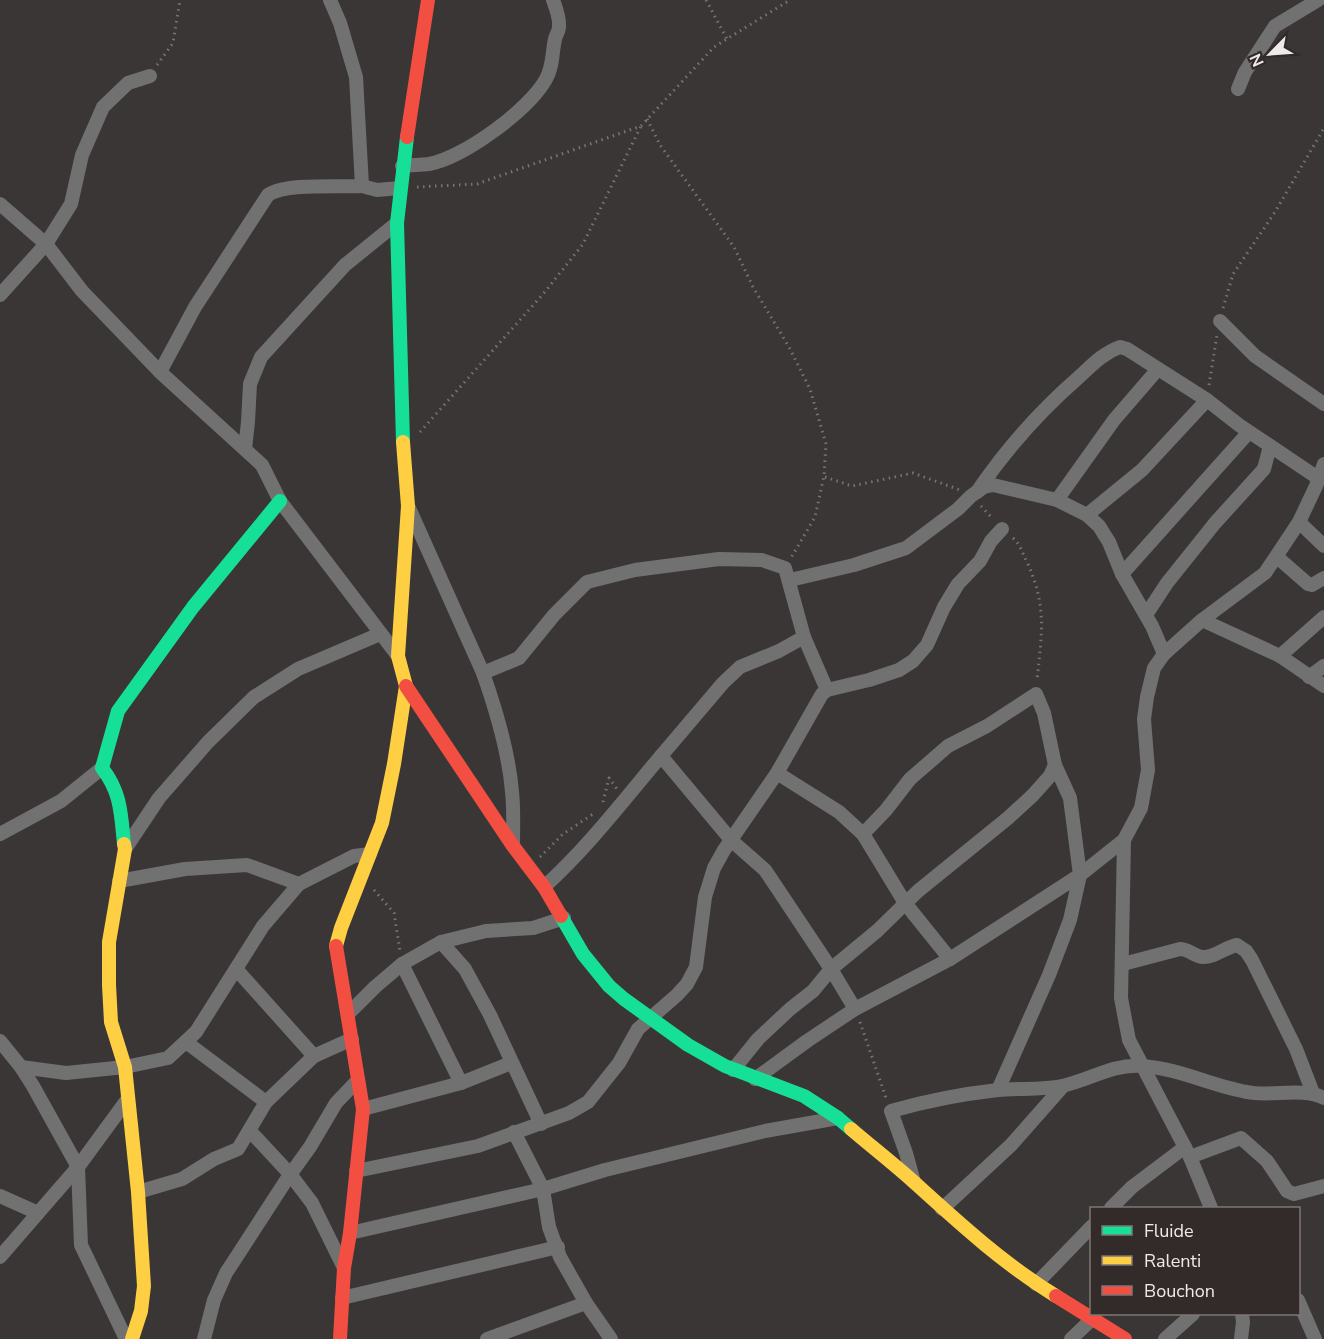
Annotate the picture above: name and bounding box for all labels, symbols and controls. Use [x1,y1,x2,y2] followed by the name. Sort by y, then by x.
[1240,24,1300,84] north arrow
[1245,50,1270,70] text: N
[1090,1207,1300,1315] legend
[1144,1219,1194,1243] text: Fluide
[1144,1249,1201,1273] text: Ralenti
[1144,1279,1215,1303] text: Bouchon

